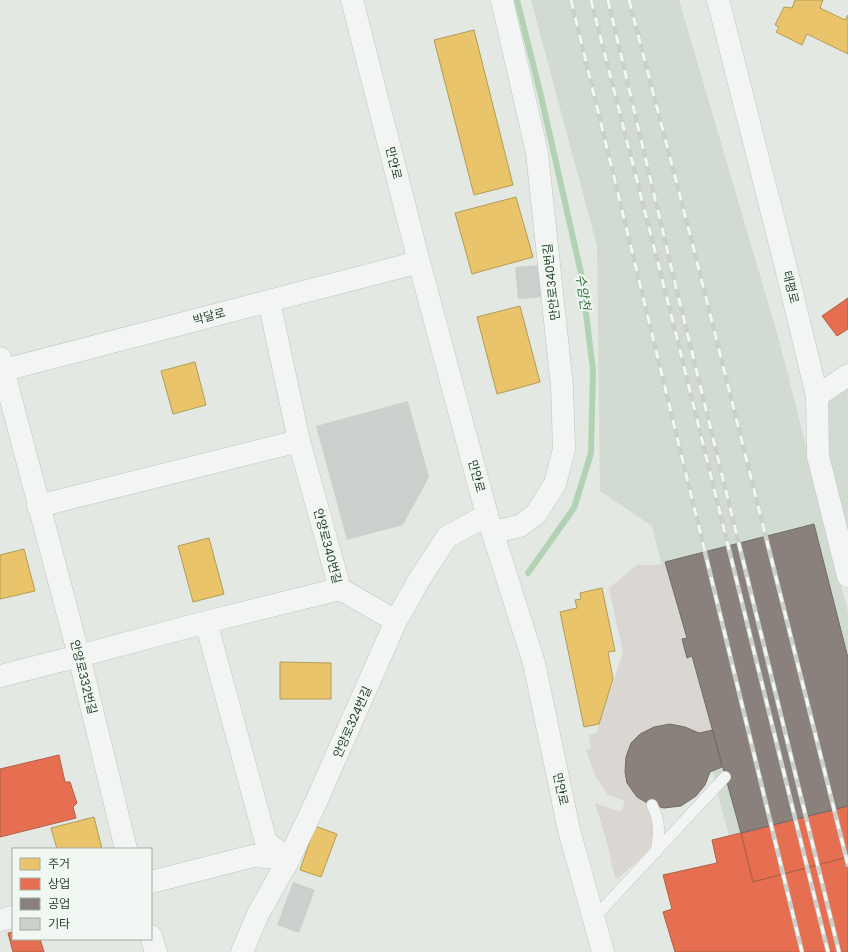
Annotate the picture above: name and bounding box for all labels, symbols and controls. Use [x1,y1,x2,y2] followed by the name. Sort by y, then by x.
[382,145,406,181] street label: 만안로
[539,243,563,321] street label: 만안로340번길
[779,269,803,305] street label: 태평로
[571,273,595,312] water label: 수암천
[191,304,227,328] street label: 박달로
[465,458,489,494] street label: 만안로
[310,506,346,586] street label: 안양로340번길
[67,638,101,716] street label: 안양로332번길
[329,683,375,761] street label: 안양로324번길
[549,771,573,807] street label: 만안로
[12,848,152,940] legend
[48,855,70,872] text: 주거
[48,875,70,892] text: 상업
[48,895,70,912] text: 공업
[48,915,70,932] text: 기타

